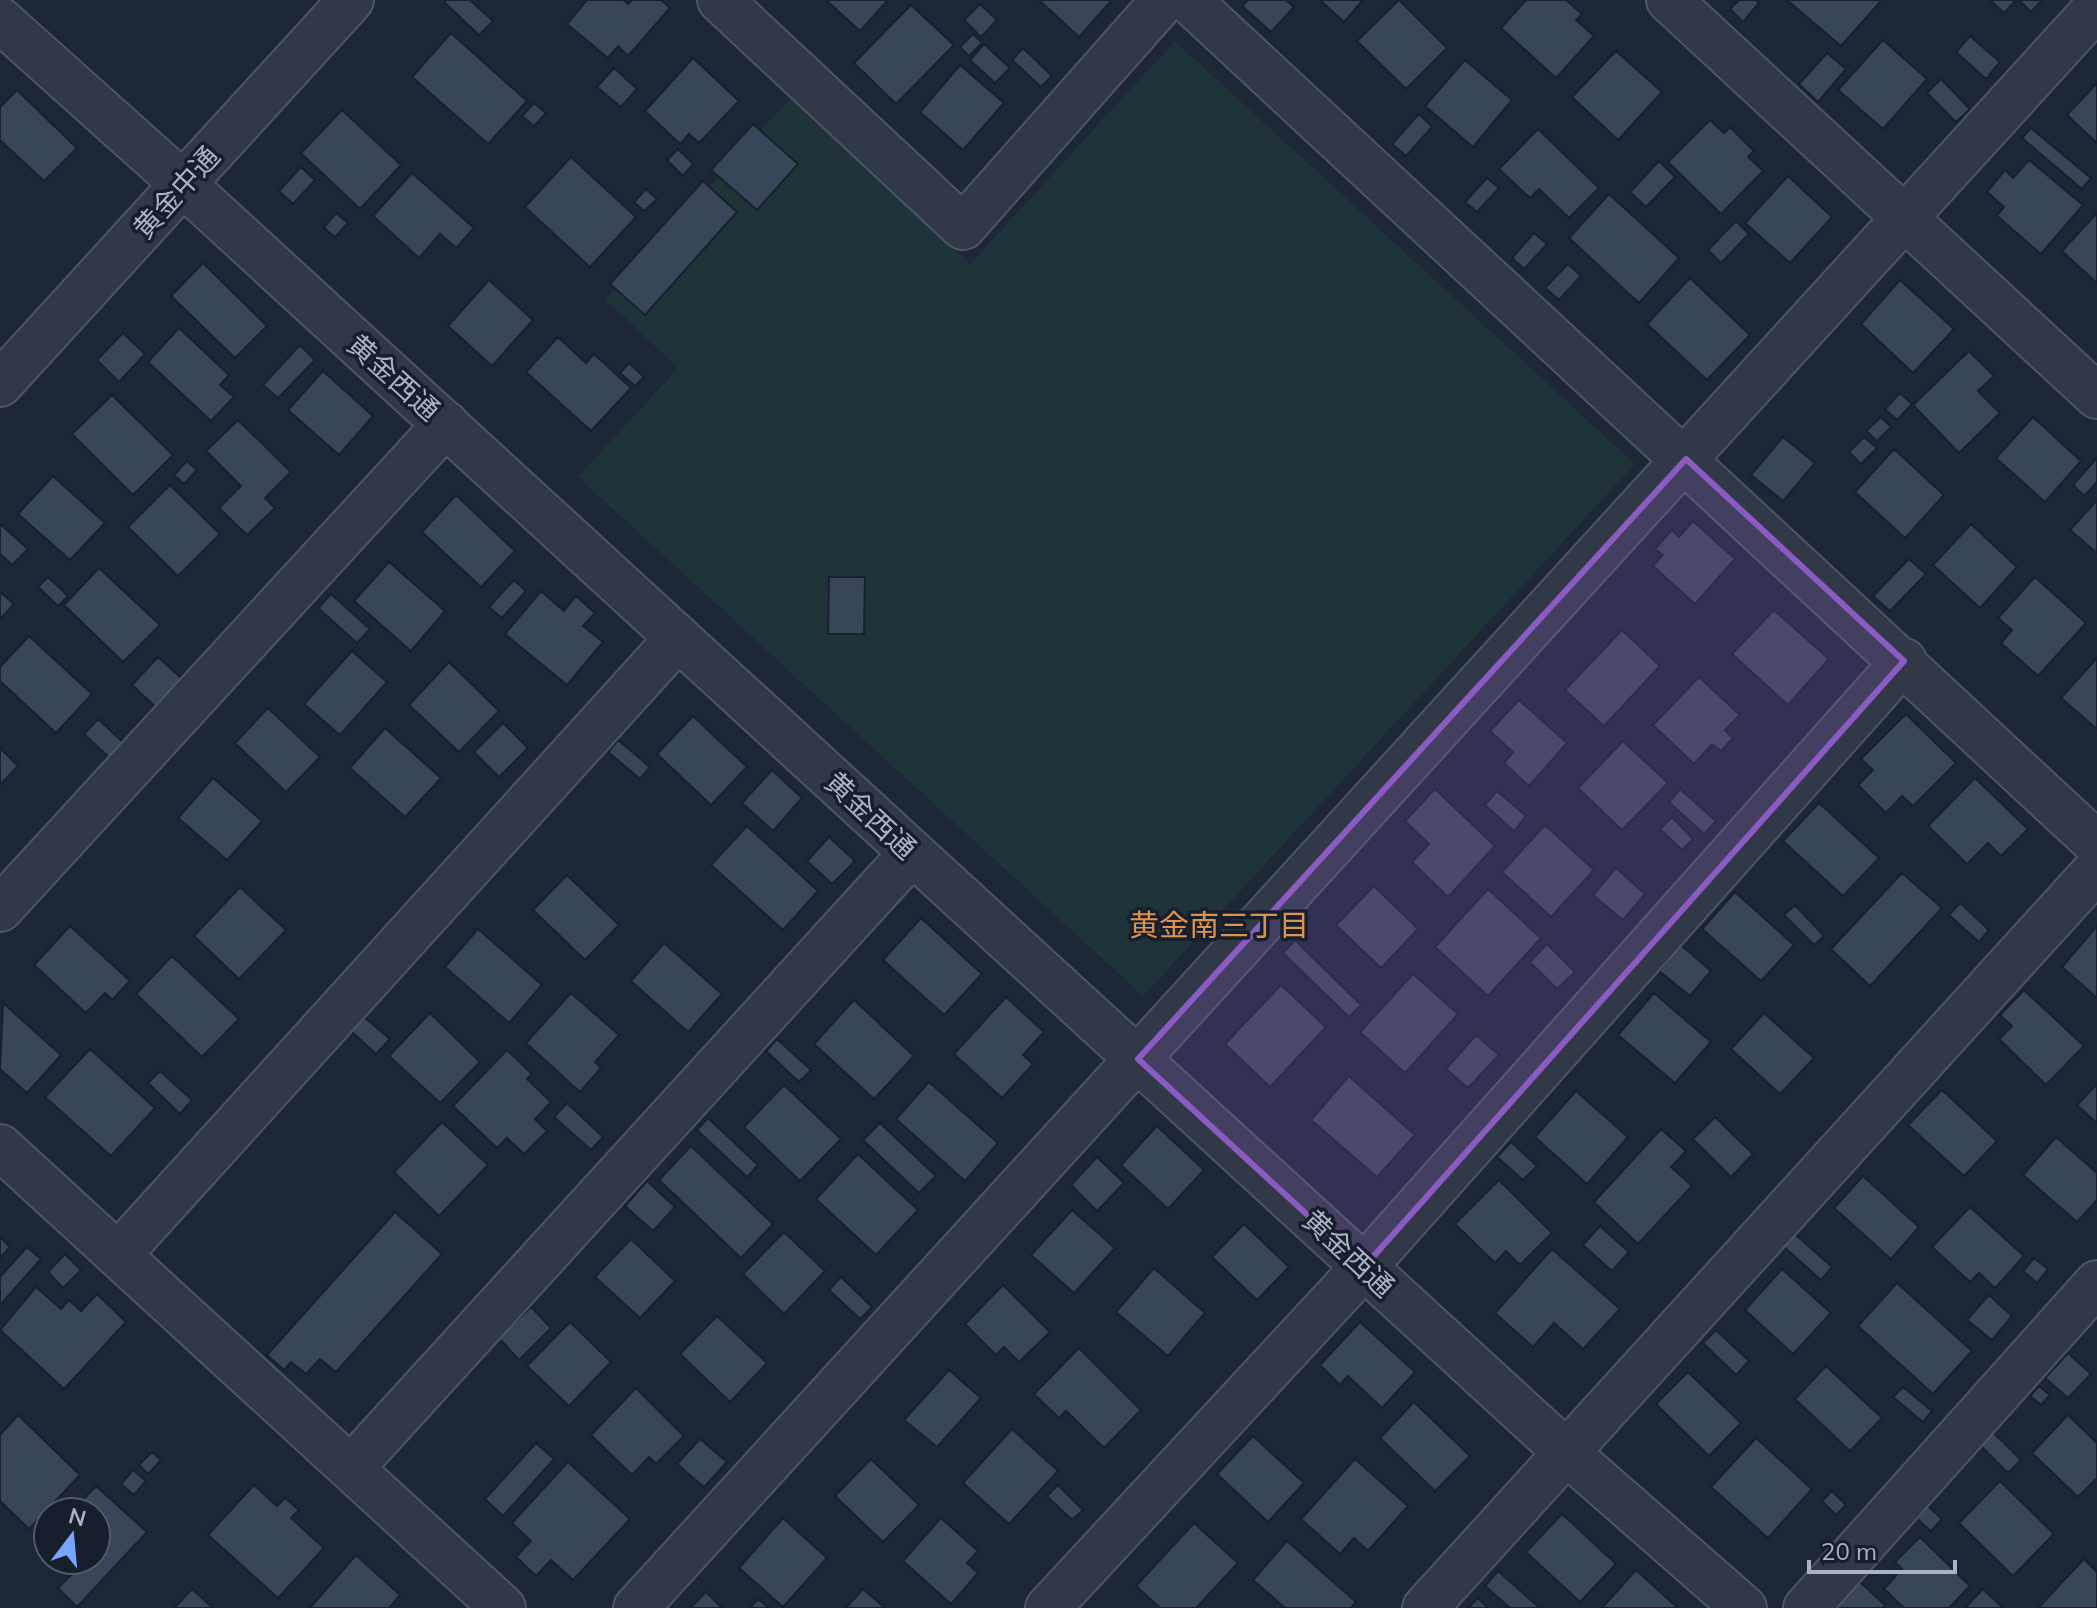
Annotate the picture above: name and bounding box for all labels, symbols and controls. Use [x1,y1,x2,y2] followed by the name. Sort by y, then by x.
[126,139,226,245] street label: 黄金中通
[341,327,447,427] street label: 黄金西通
[818,764,924,866] street label: 黄金西通
[1129,906,1309,944] district label: 黄金南三丁目
[1296,1202,1402,1304] street label: 黄金西通
[32,1496,112,1576] north arrow
[66,1501,89,1533] text: N
[1809,1524,1955,1574] scale bar
[1821,1536,1877,1566] text: 20 m

